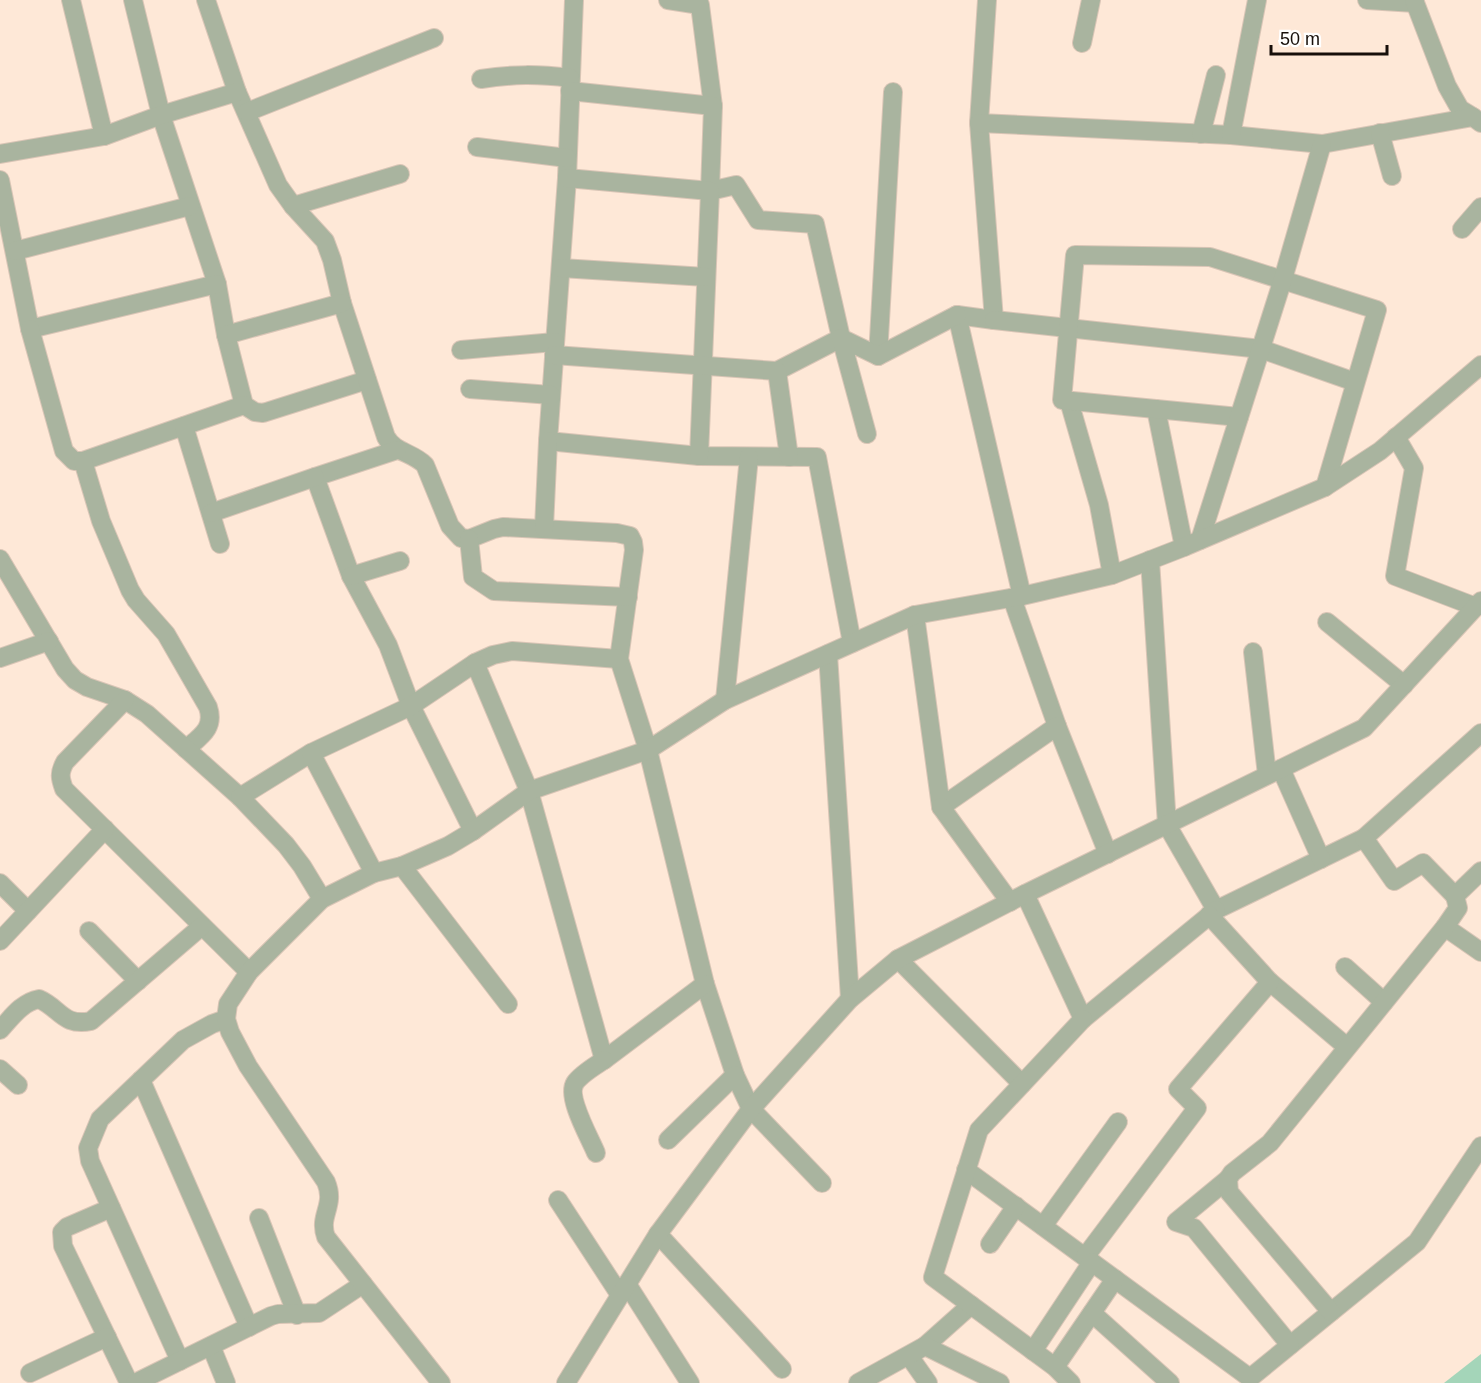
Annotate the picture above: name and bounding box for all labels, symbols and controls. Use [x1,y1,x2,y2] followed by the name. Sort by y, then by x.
[1271,18,1386,56] scale bar
[1280,29,1320,49] text: 50 m

